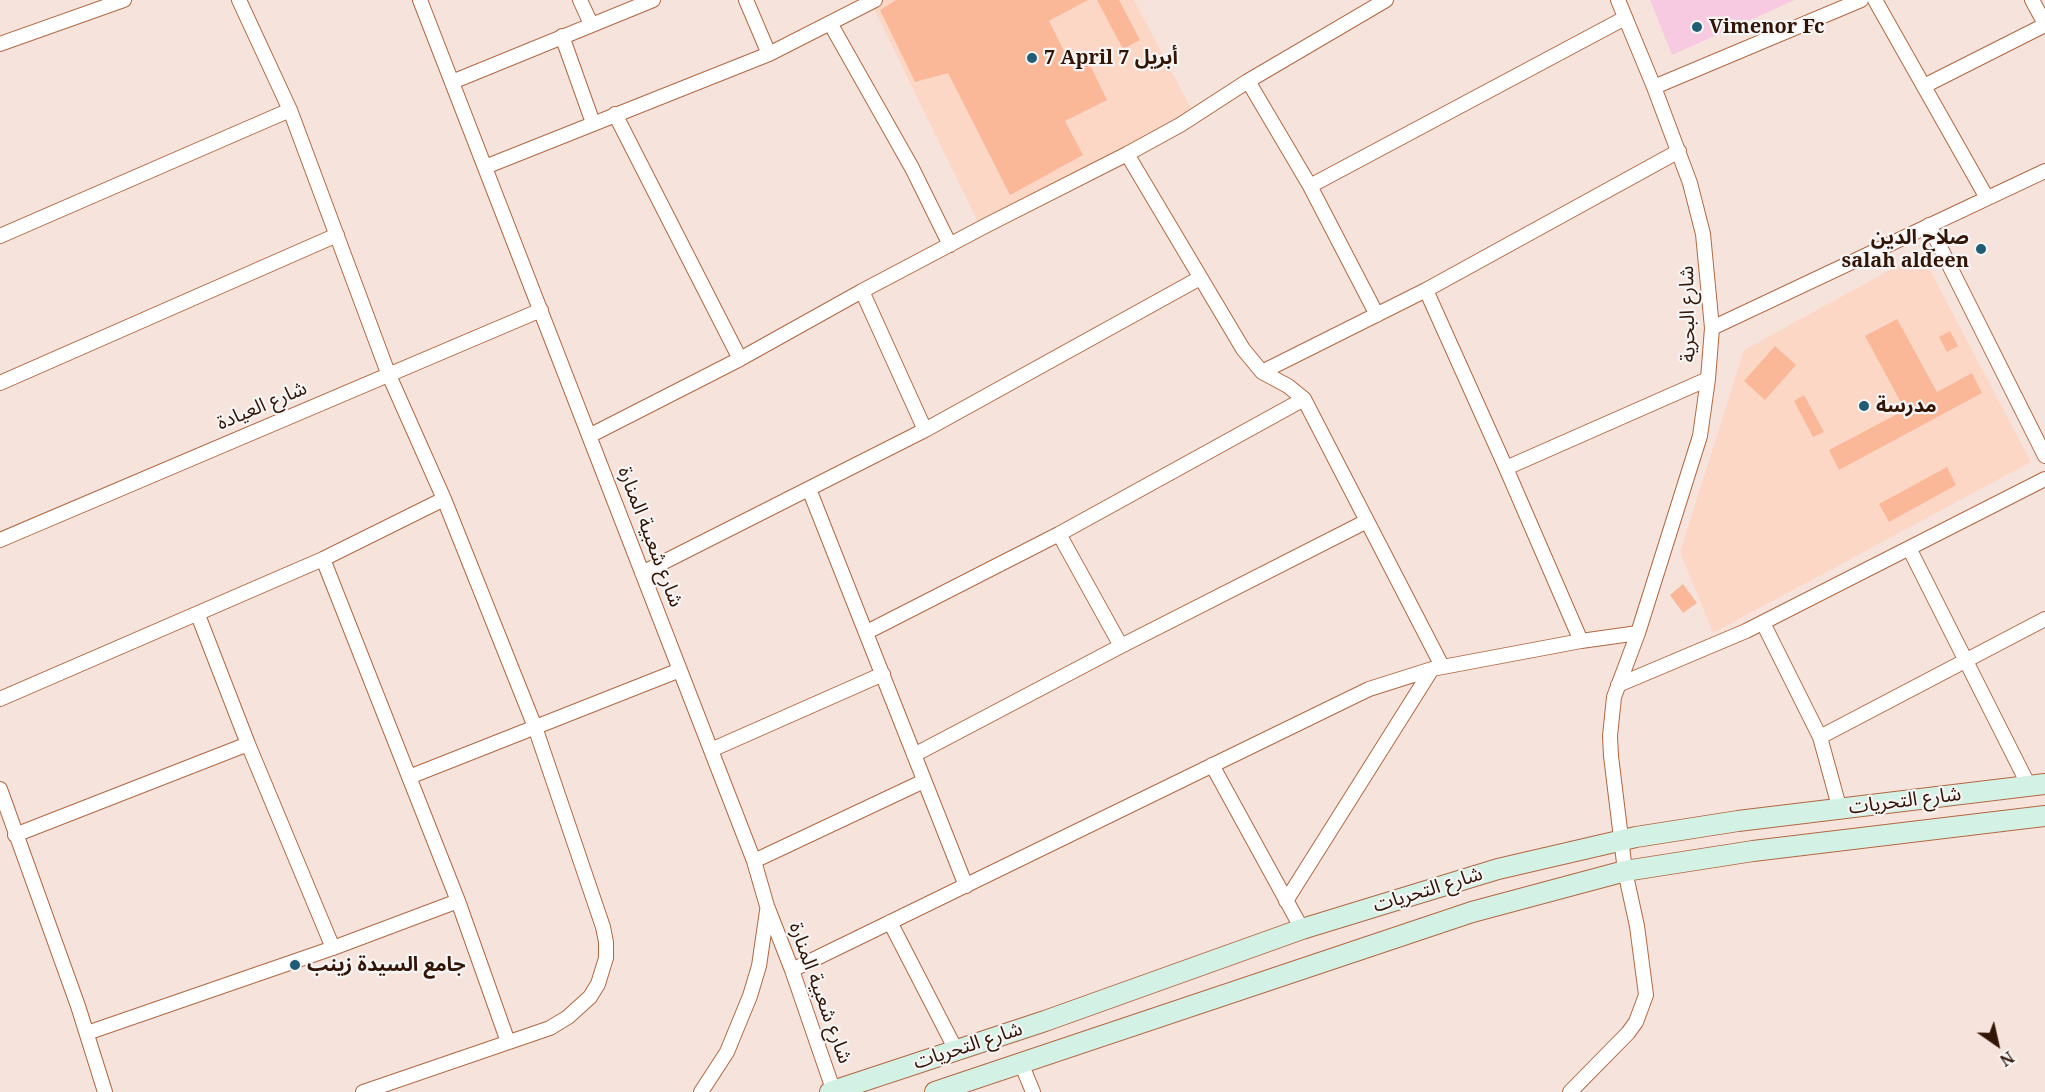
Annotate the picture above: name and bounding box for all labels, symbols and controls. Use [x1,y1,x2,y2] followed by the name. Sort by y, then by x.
[1709,15,1825,39] place label: Vimenor Fc
[1690,20,1704,34] marker: Vimenor Fc
[1044,46,1178,70] place label: 7 April 7 أبريل
[1025,51,1039,65] marker: 7 April 7 أبريل
[1842,226,1969,273] place label: صلاح الدين salah aldeen
[1974,242,1988,256] marker: صلاح الدين salah aldeen
[1675,265,1701,363] street label: شارع البحرية
[213,376,311,436] street label: شارع العيادة
[1876,394,1937,418] place label: مدرسة
[1857,399,1871,413] marker: مدرسة
[612,463,688,611] street label: شارع شعبية المنارة
[1847,782,1963,820] street label: شارع التحريات
[1370,862,1486,918] street label: شارع التحريات
[783,919,857,1067] street label: شارع شعبية المنارة
[307,953,465,977] place label: جامع السيدة زينب
[288,958,302,972] marker: جامع السيدة زينب
[1967,1014,2027,1074] north arrow
[910,1017,1026,1075] street label: شارع التحريات
[1996,1046,2018,1072] text: N

